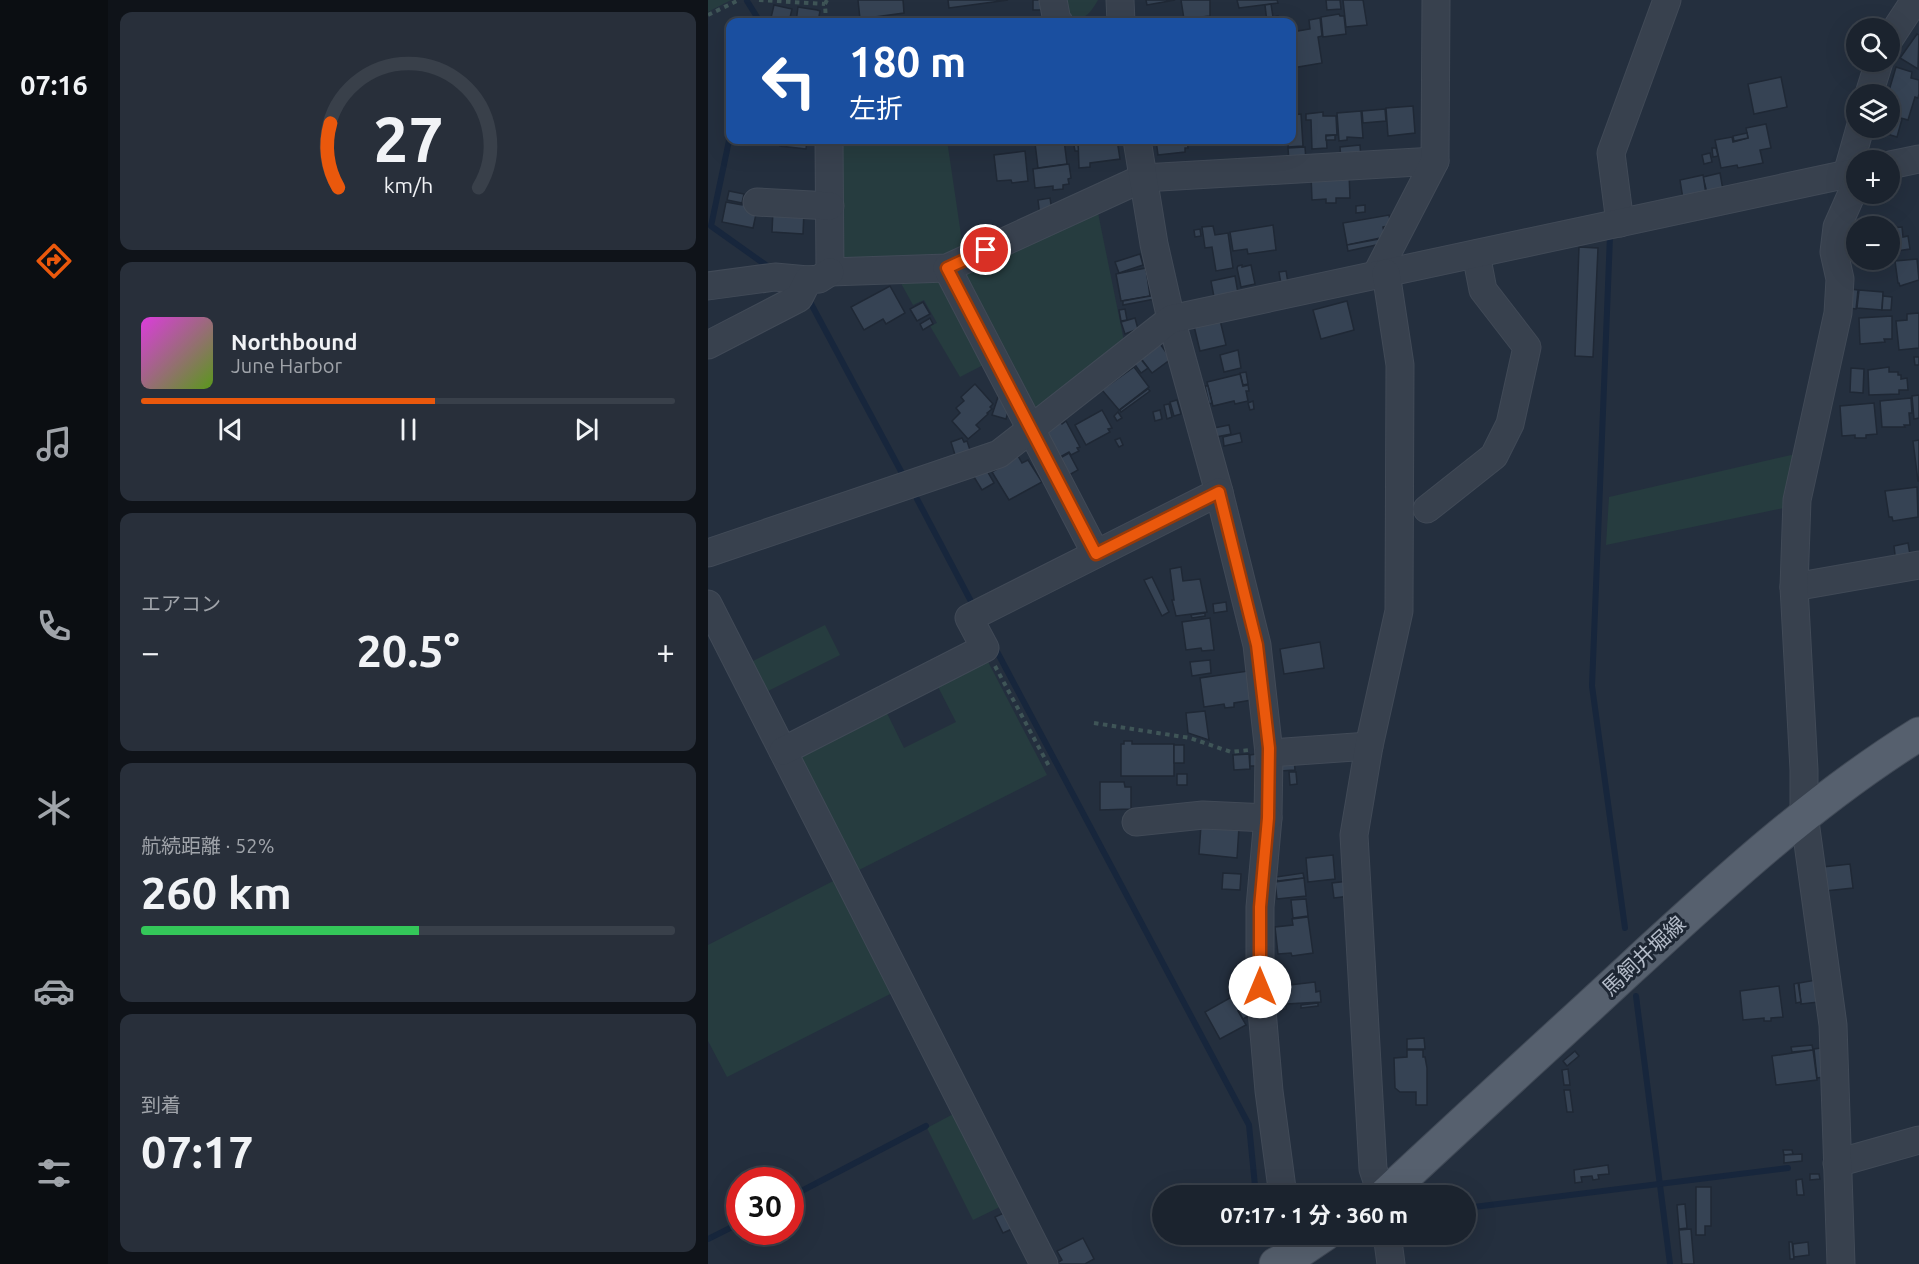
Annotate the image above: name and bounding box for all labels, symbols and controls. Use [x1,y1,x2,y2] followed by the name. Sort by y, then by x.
[1846,18,1900,270] map controls
[1846,18,1900,72] button: search
[849,38,966,85] text: 180 m
[750,42,828,120] icon: left
[20,70,88,100] text: 07:16
[1846,84,1900,138] button: layers
[849,93,903,123] text: 左折
[373,104,443,174] text: 27
[1846,150,1900,204] button: +
[383,174,433,198] text: km/h
[1846,216,1900,270] button: −
[960,224,1011,275] pin
[969,233,1002,266] icon: arrive
[33,240,75,282] icon: directions
[231,329,357,354] text: Northbound
[231,354,342,377] text: June Harbor
[214,413,247,446] icon: previous
[392,413,425,446] icon: pause
[570,413,603,446] icon: next
[33,423,75,465] icon: music
[141,592,221,615] text: エアコン
[33,605,75,647] icon: phone
[356,625,460,676] text: 20.5°
[141,633,160,670] text: −
[656,633,675,670] text: +
[33,787,75,829] icon: climate
[141,834,274,857] text: 航続距離 · 52%
[141,867,292,918] text: 260 km
[1597,911,1690,1000] street label: 馬飼井堀線
[1228,955,1292,1019] position arrow
[33,970,75,1012] icon: car
[141,1093,181,1116] text: 到着
[141,1126,254,1177] text: 07:17
[33,1152,75,1194] icon: filters
[726,1167,804,1245] speed limit sign: 30
[1220,1202,1408,1227] text: 07:17 · 1 分 · 360 m

